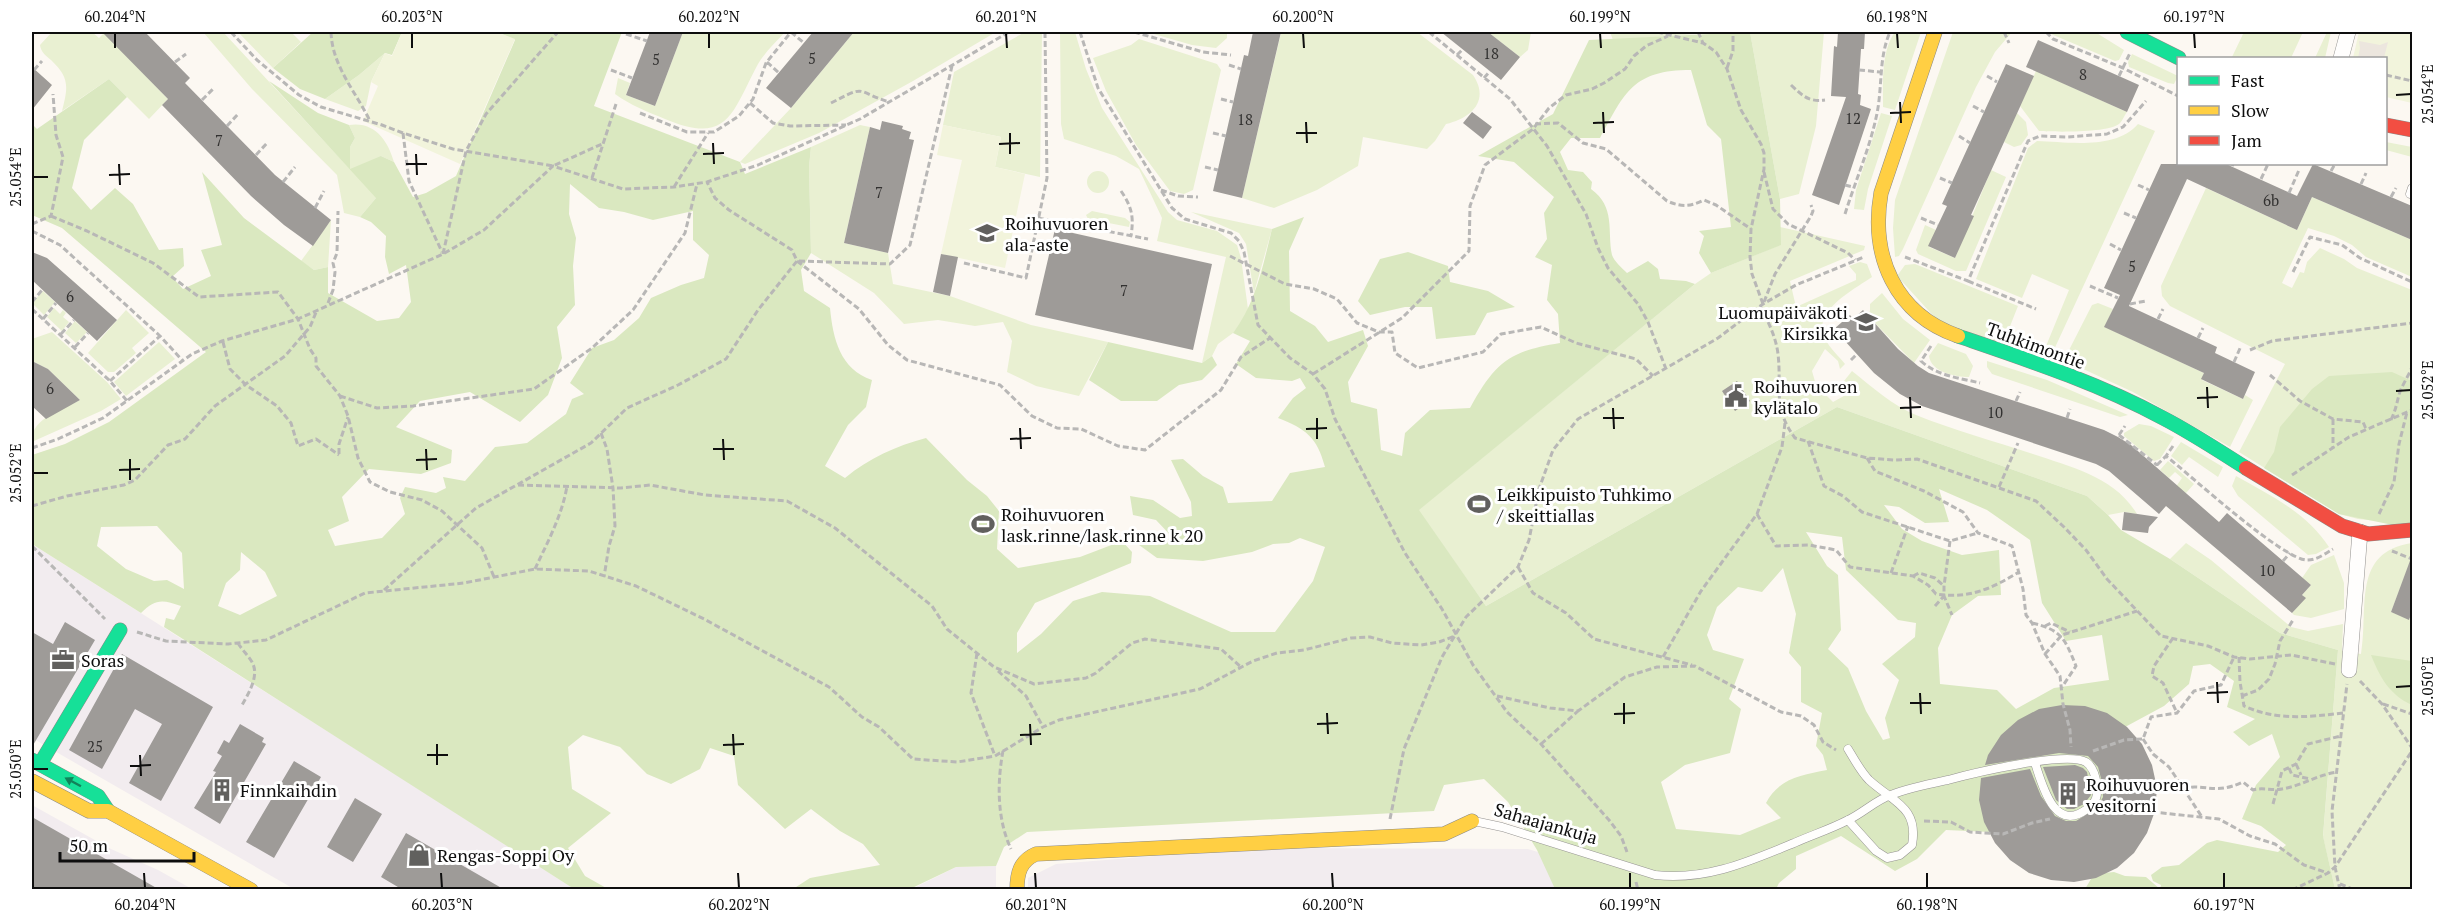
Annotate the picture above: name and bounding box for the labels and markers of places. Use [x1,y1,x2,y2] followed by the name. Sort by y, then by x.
[1005,211,1109,256] place label: Roihuvuoren ala-aste
[974,220,1000,246] school or university icon: Roihuvuoren ala-aste
[1718,300,1848,345] place label: Luomupäiväkoti Kirsikka
[1853,309,1879,335] school or university icon: Luomupäiväkoti Kirsikka
[1754,374,1858,419] place label: Roihuvuoren kylätalo
[1723,383,1749,409] public building icon: Roihuvuoren kylätalo
[1496,482,1672,527] place label: Leikkipuisto Tuhkimo / skeittiallas
[1466,491,1492,517] sports icon: Leikkipuisto Tuhkimo / skeittiallas
[1001,502,1203,547] place label: Roihuvuoren lask.rinne/lask.rinne k 20
[970,511,996,537] sports icon: Roihuvuoren lask.rinne/lask.rinne k 20
[50,647,76,673] office icon: Soras
[81,648,124,672] place label: Soras
[2085,772,2190,817] place label: Roihuvuoren vesitorni
[209,777,235,803] building icon: Finnkaihdin
[240,778,337,802] place label: Finnkaihdin
[2055,781,2081,807] building icon: Roihuvuoren vesitorni
[406,842,432,868] shop icon: Rengas-Soppi Oy
[437,843,575,867] place label: Rengas-Soppi Oy

